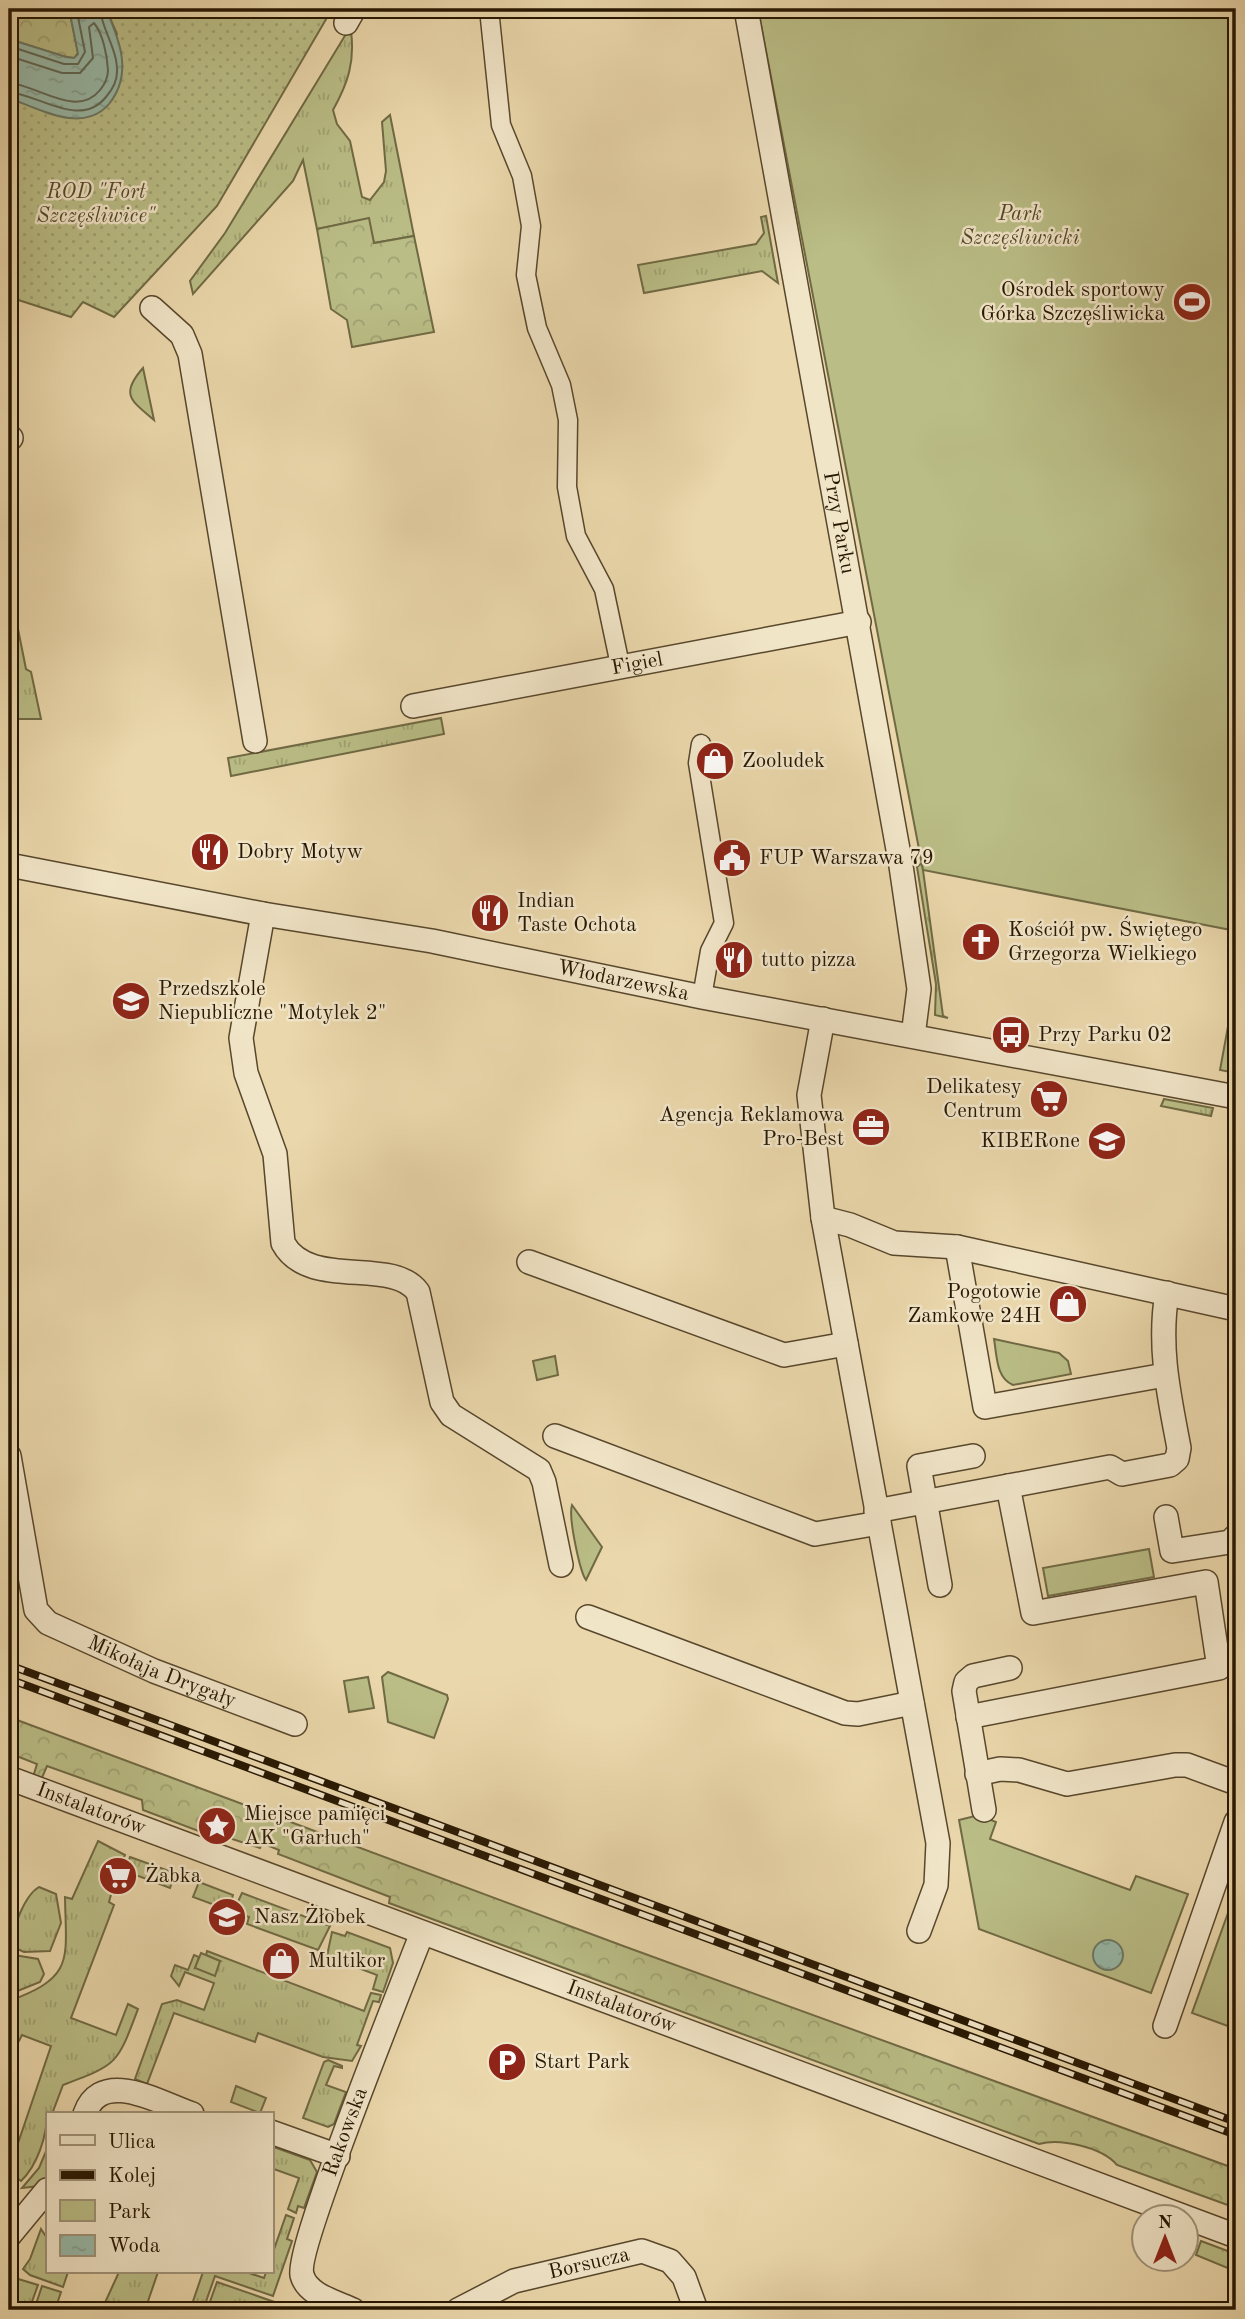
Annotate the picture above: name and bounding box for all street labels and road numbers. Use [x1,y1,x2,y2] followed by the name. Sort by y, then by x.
[819,470,858,576] street label: Przy Parku
[609,649,665,679] street label: Figiel
[555,957,691,1005] street label: Włodarzewska
[84,1632,239,1711] street label: Mikołaja Drygały
[34,1779,149,1839] street label: Instalatorów
[564,1977,679,2037] street label: Instalatorów
[320,2084,371,2179] street label: Rakowska
[546,2244,632,2283] street label: Borsucza

